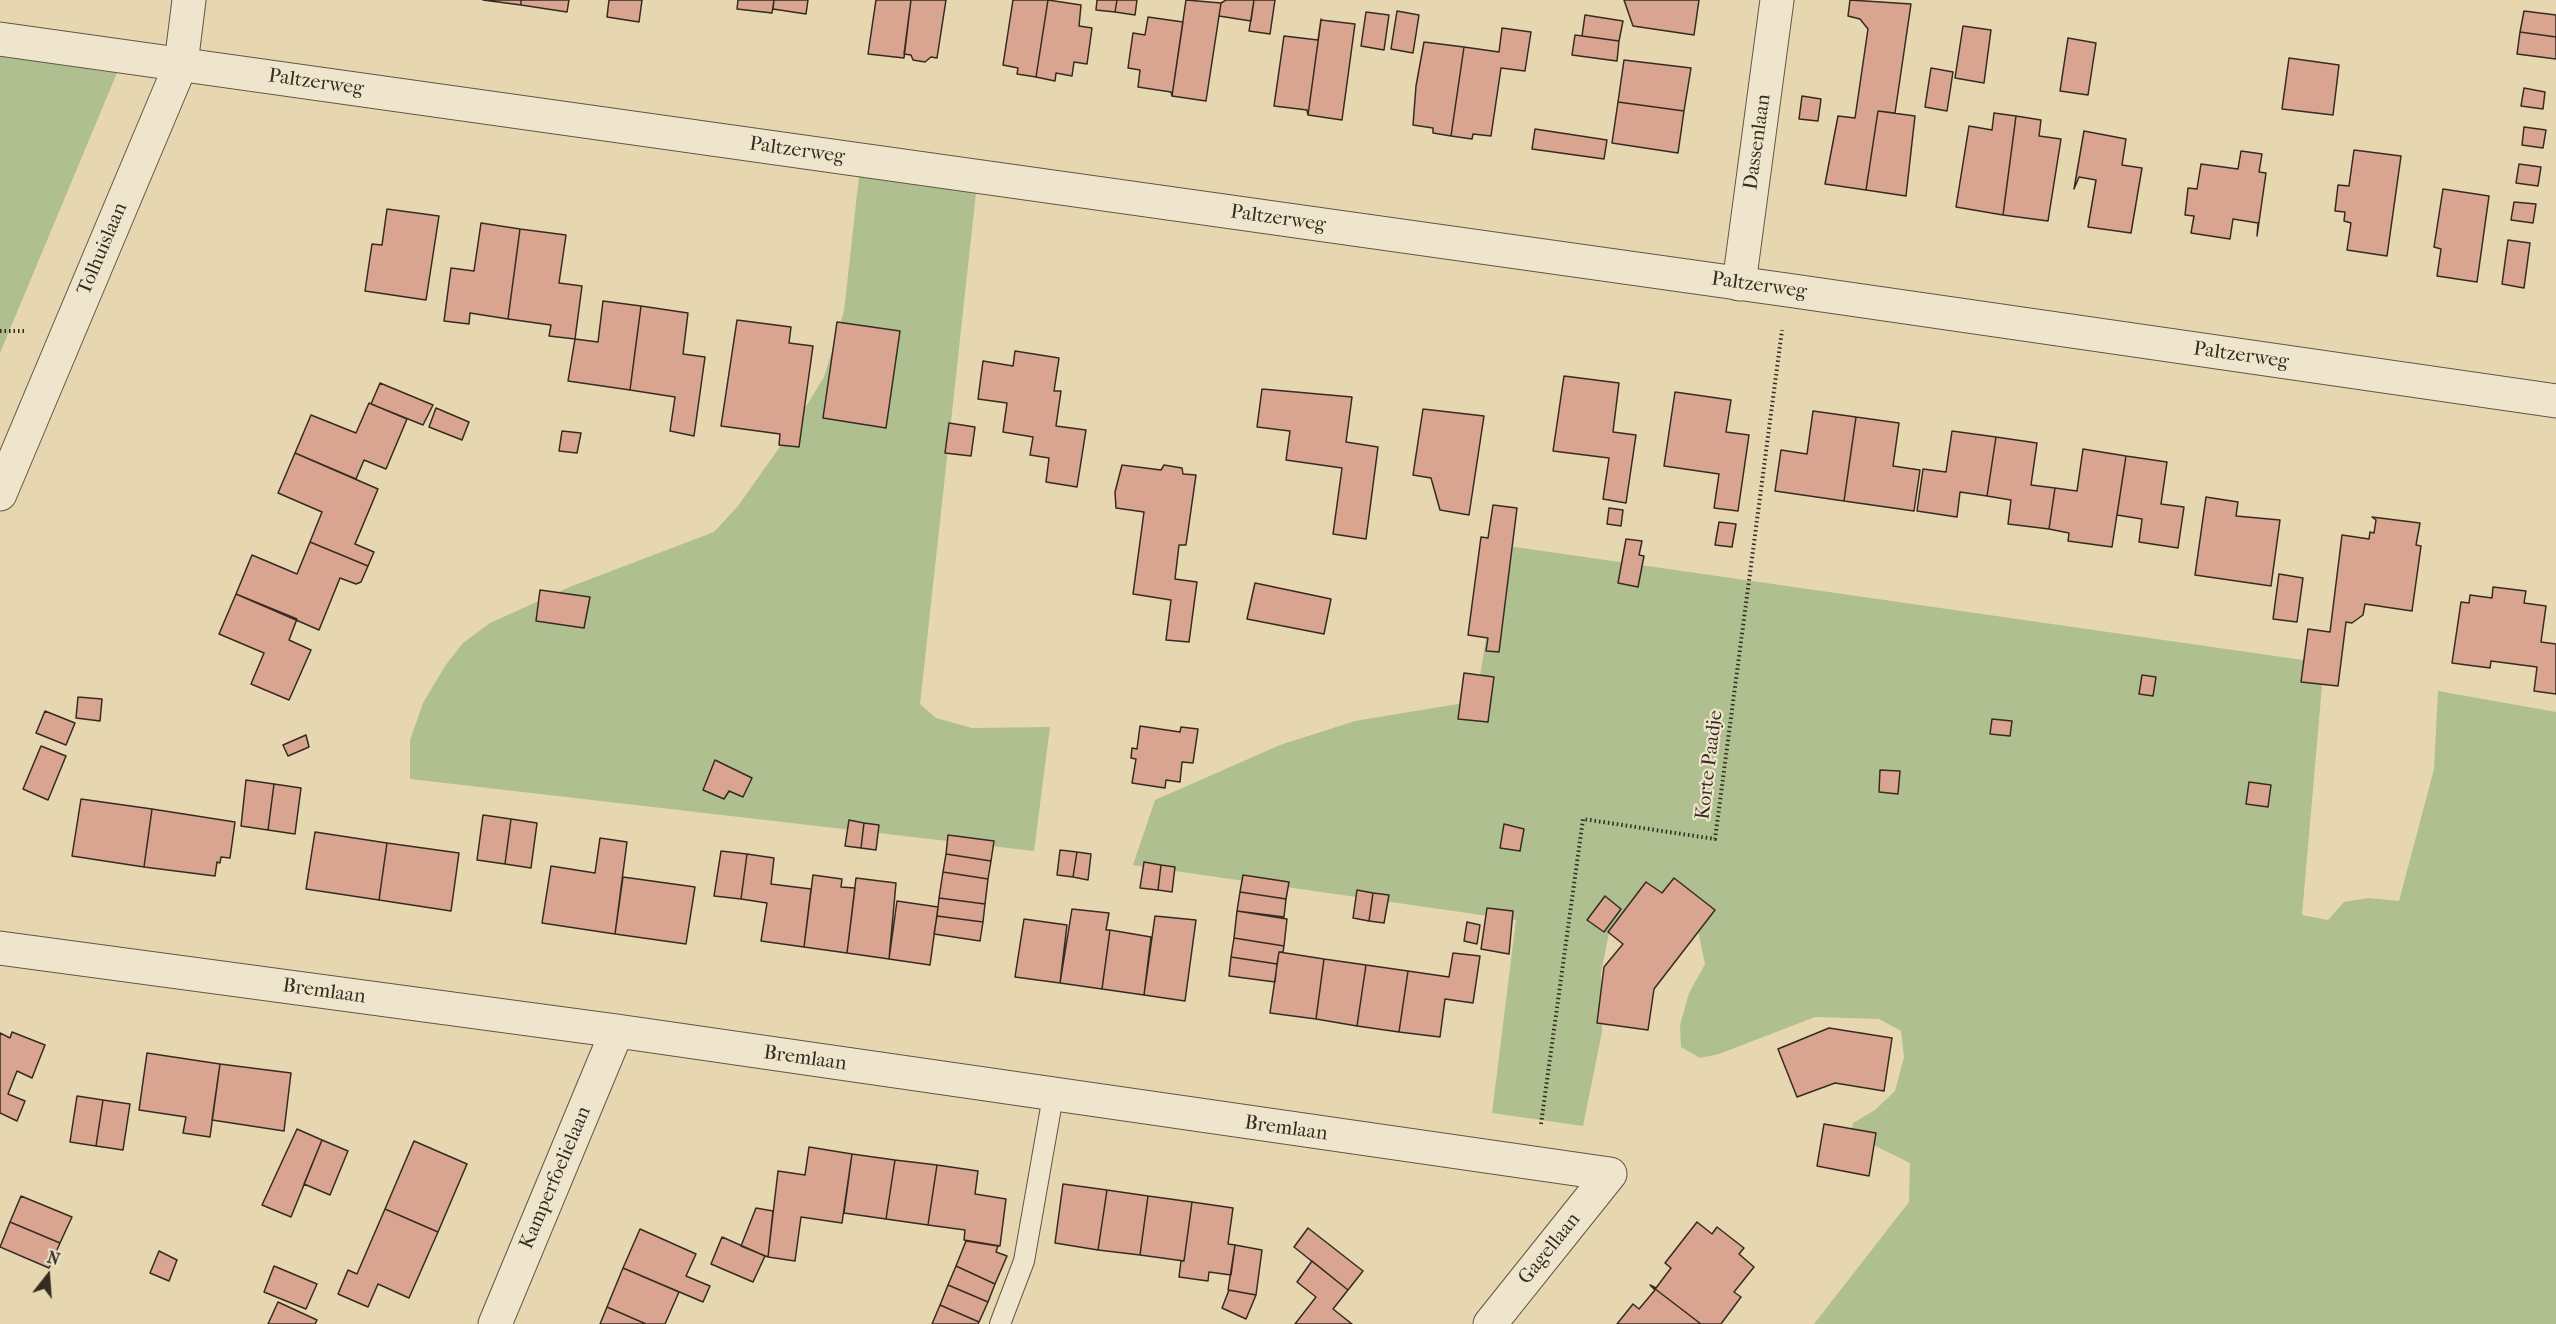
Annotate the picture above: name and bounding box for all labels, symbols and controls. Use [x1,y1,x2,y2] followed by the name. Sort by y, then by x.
[267,64,365,102] street label: Paltzerweg
[1739,93,1777,191] street label: Dassenlaan
[748,132,846,170] street label: Paltzerweg
[73,199,133,299] street label: Tolhuislaan
[1229,200,1327,238] street label: Paltzerweg
[1710,267,1808,305] street label: Paltzerweg
[2192,337,2290,375] street label: Paltzerweg
[1691,709,1729,821] street label: Korte Paadje
[281,974,367,1010] street label: Bremlaan
[762,1041,848,1077] street label: Bremlaan
[515,1103,597,1253] street label: Kamperfoelielaan
[1243,1111,1329,1147] street label: Bremlaan
[1514,1208,1586,1290] street label: Gagellaan
[18,1246,78,1306] north arrow
[45,1247,62,1269] text: N

